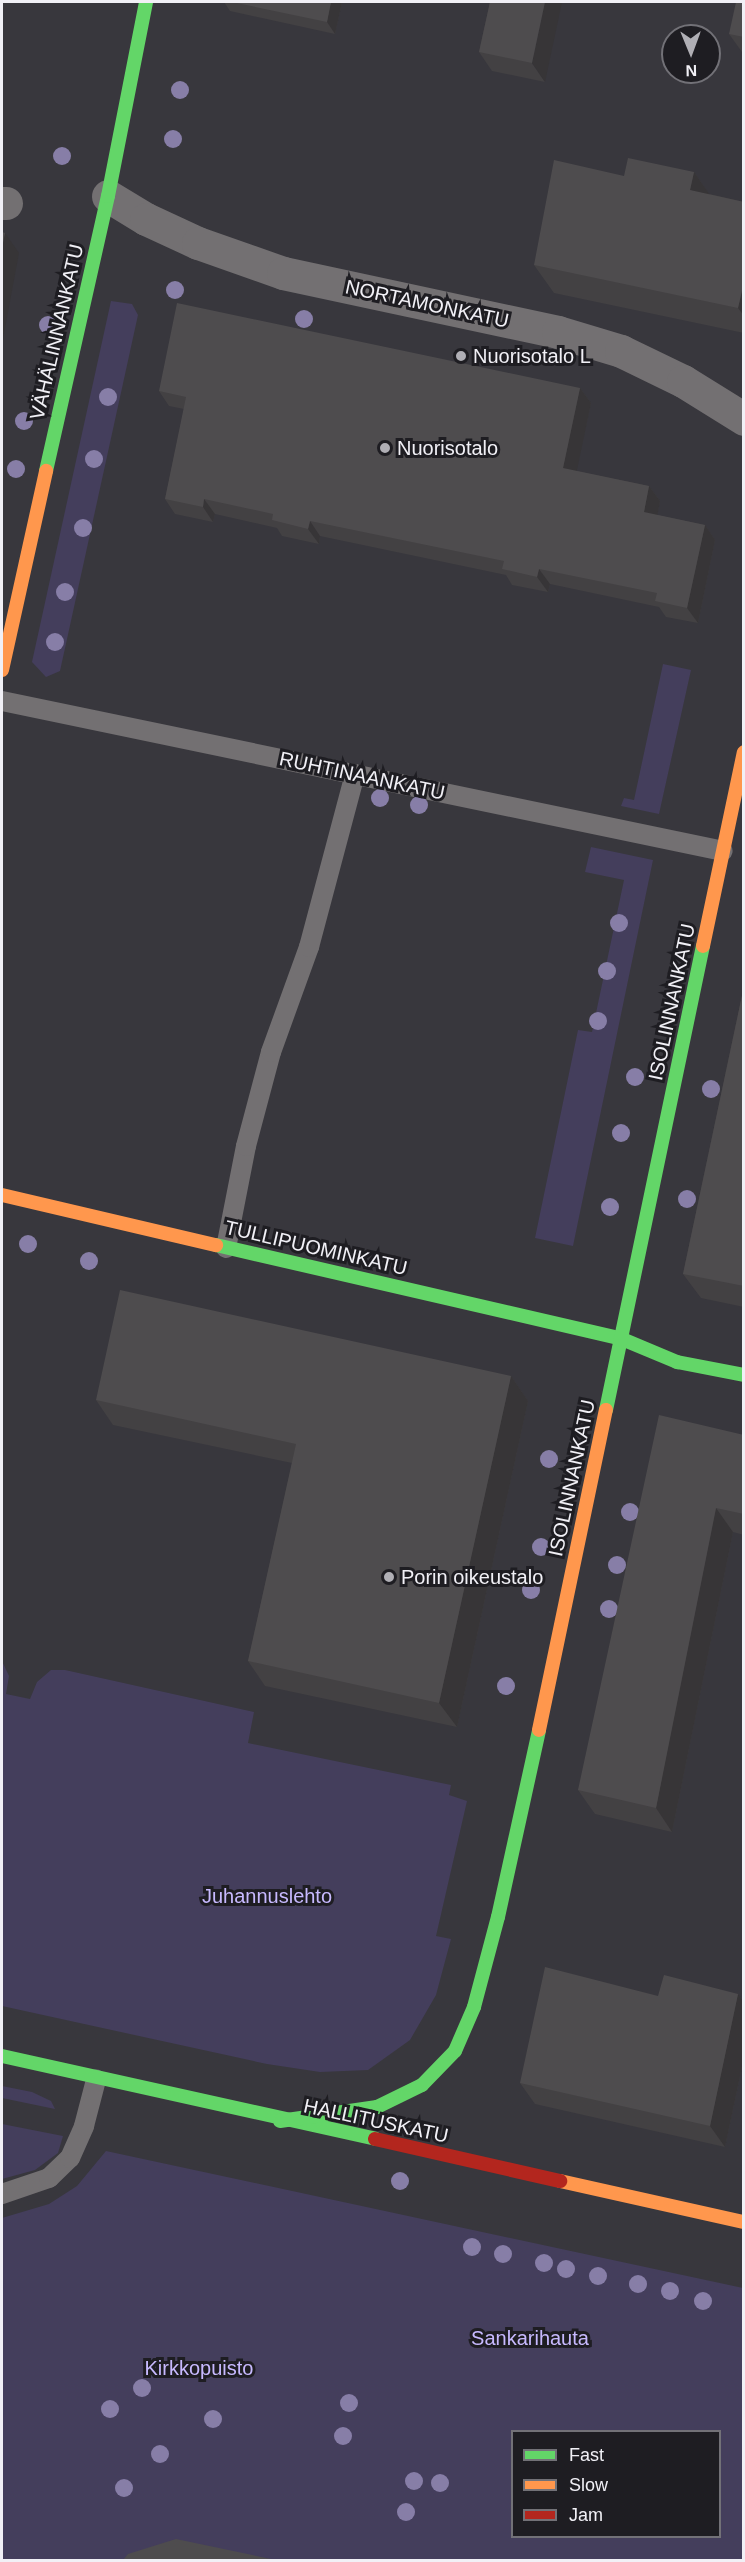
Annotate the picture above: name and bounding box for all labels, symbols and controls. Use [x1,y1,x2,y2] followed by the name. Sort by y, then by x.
[661,24,721,84] north arrow
[685,62,697,79] text: N
[25,242,89,422] street label: VÄHÄLINNANKATU
[343,275,511,333] street label: NORTAMONKATU
[473,344,591,368] place label: Nuorisotalo L
[454,349,468,363] marker: Nuorisotalo L
[397,436,498,460] place label: Nuorisotalo
[378,441,392,455] marker: Nuorisotalo
[277,747,447,805] street label: RUHTINAANKATU
[644,921,700,1083] street label: ISOLINNANKATU
[223,1215,409,1281] street label: TULLIPUOMINKATU
[544,1397,600,1559] street label: ISOLINNANKATU
[401,1565,543,1589] place label: Porin oikeustalo
[382,1570,396,1584] marker: Porin oikeustalo
[202,1884,332,1908] park label: Juhannuslehto
[301,2094,451,2148] street label: HALLITUSKATU
[471,2326,589,2350] park label: Sankarihauta
[145,2356,253,2380] park label: Kirkkopuisto
[511,2430,721,2538] legend
[569,2445,604,2465] text: Fast
[569,2475,608,2495] text: Slow
[569,2505,603,2525] text: Jam

